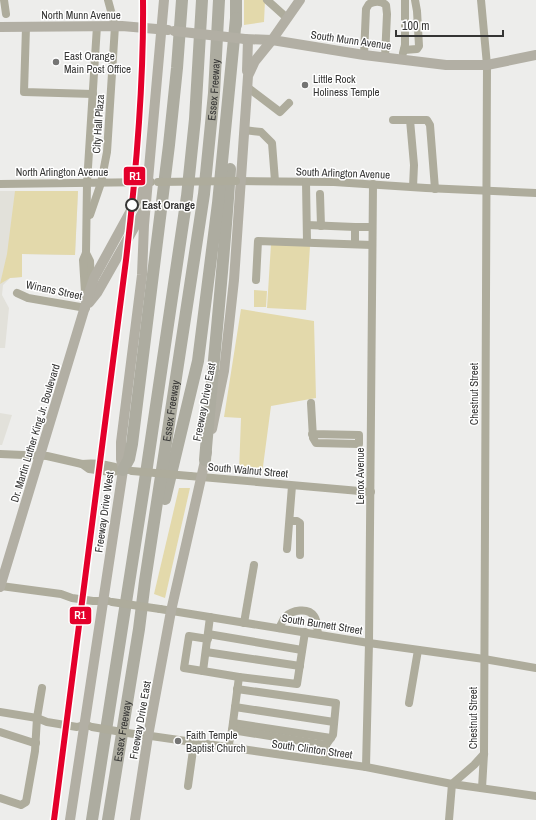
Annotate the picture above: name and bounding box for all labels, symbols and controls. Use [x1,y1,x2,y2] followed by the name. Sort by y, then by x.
[41,8,121,22] street label: North Munn Avenue
[396,12,503,38] scale bar
[402,18,429,34] text: 100 m
[310,27,392,53] street label: South Munn Avenue
[64,49,131,76] place label: East Orange Main Post Office
[51,57,61,67] marker: East Orange Main Post Office
[204,58,223,121] street label: Essex Freeway
[313,72,380,99] place label: Little Rock Holiness Temple
[300,80,310,90] marker: Little Rock Holiness Temple
[89,94,107,154] street label: City Hall Plaza
[296,164,390,182] street label: South Arlington Avenue
[16,165,108,179] street label: North Arlington Avenue
[123,166,146,186] line badge: R1
[129,169,141,183] text: R1
[125,198,139,212] marker: East Orange
[142,198,195,212] place label: East Orange
[25,277,84,303] street label: Winans Street
[190,361,219,442] street label: Freeway Drive East
[7,362,63,504] street label: Dr. Martin Luther King Jr. Boulevard
[467,362,481,425] street label: Chestnut Street
[159,379,183,442] street label: Essex Freeway
[353,447,367,505] street label: Lenox Avenue
[207,460,289,481] street label: South Walnut Street
[91,470,117,553] street label: Freeway Drive West
[69,606,92,625] line badge: R1
[74,608,86,622] text: R1
[281,611,364,637] street label: South Burnett Street
[126,679,154,760] street label: Freeway Drive East
[466,686,480,749] street label: Chestnut Street
[111,699,134,763] street label: Essex Freeway
[186,728,246,755] place label: Faith Temple Baptist Church
[173,736,183,746] marker: Faith Temple Baptist Church
[271,736,354,762] street label: South Clinton Street

